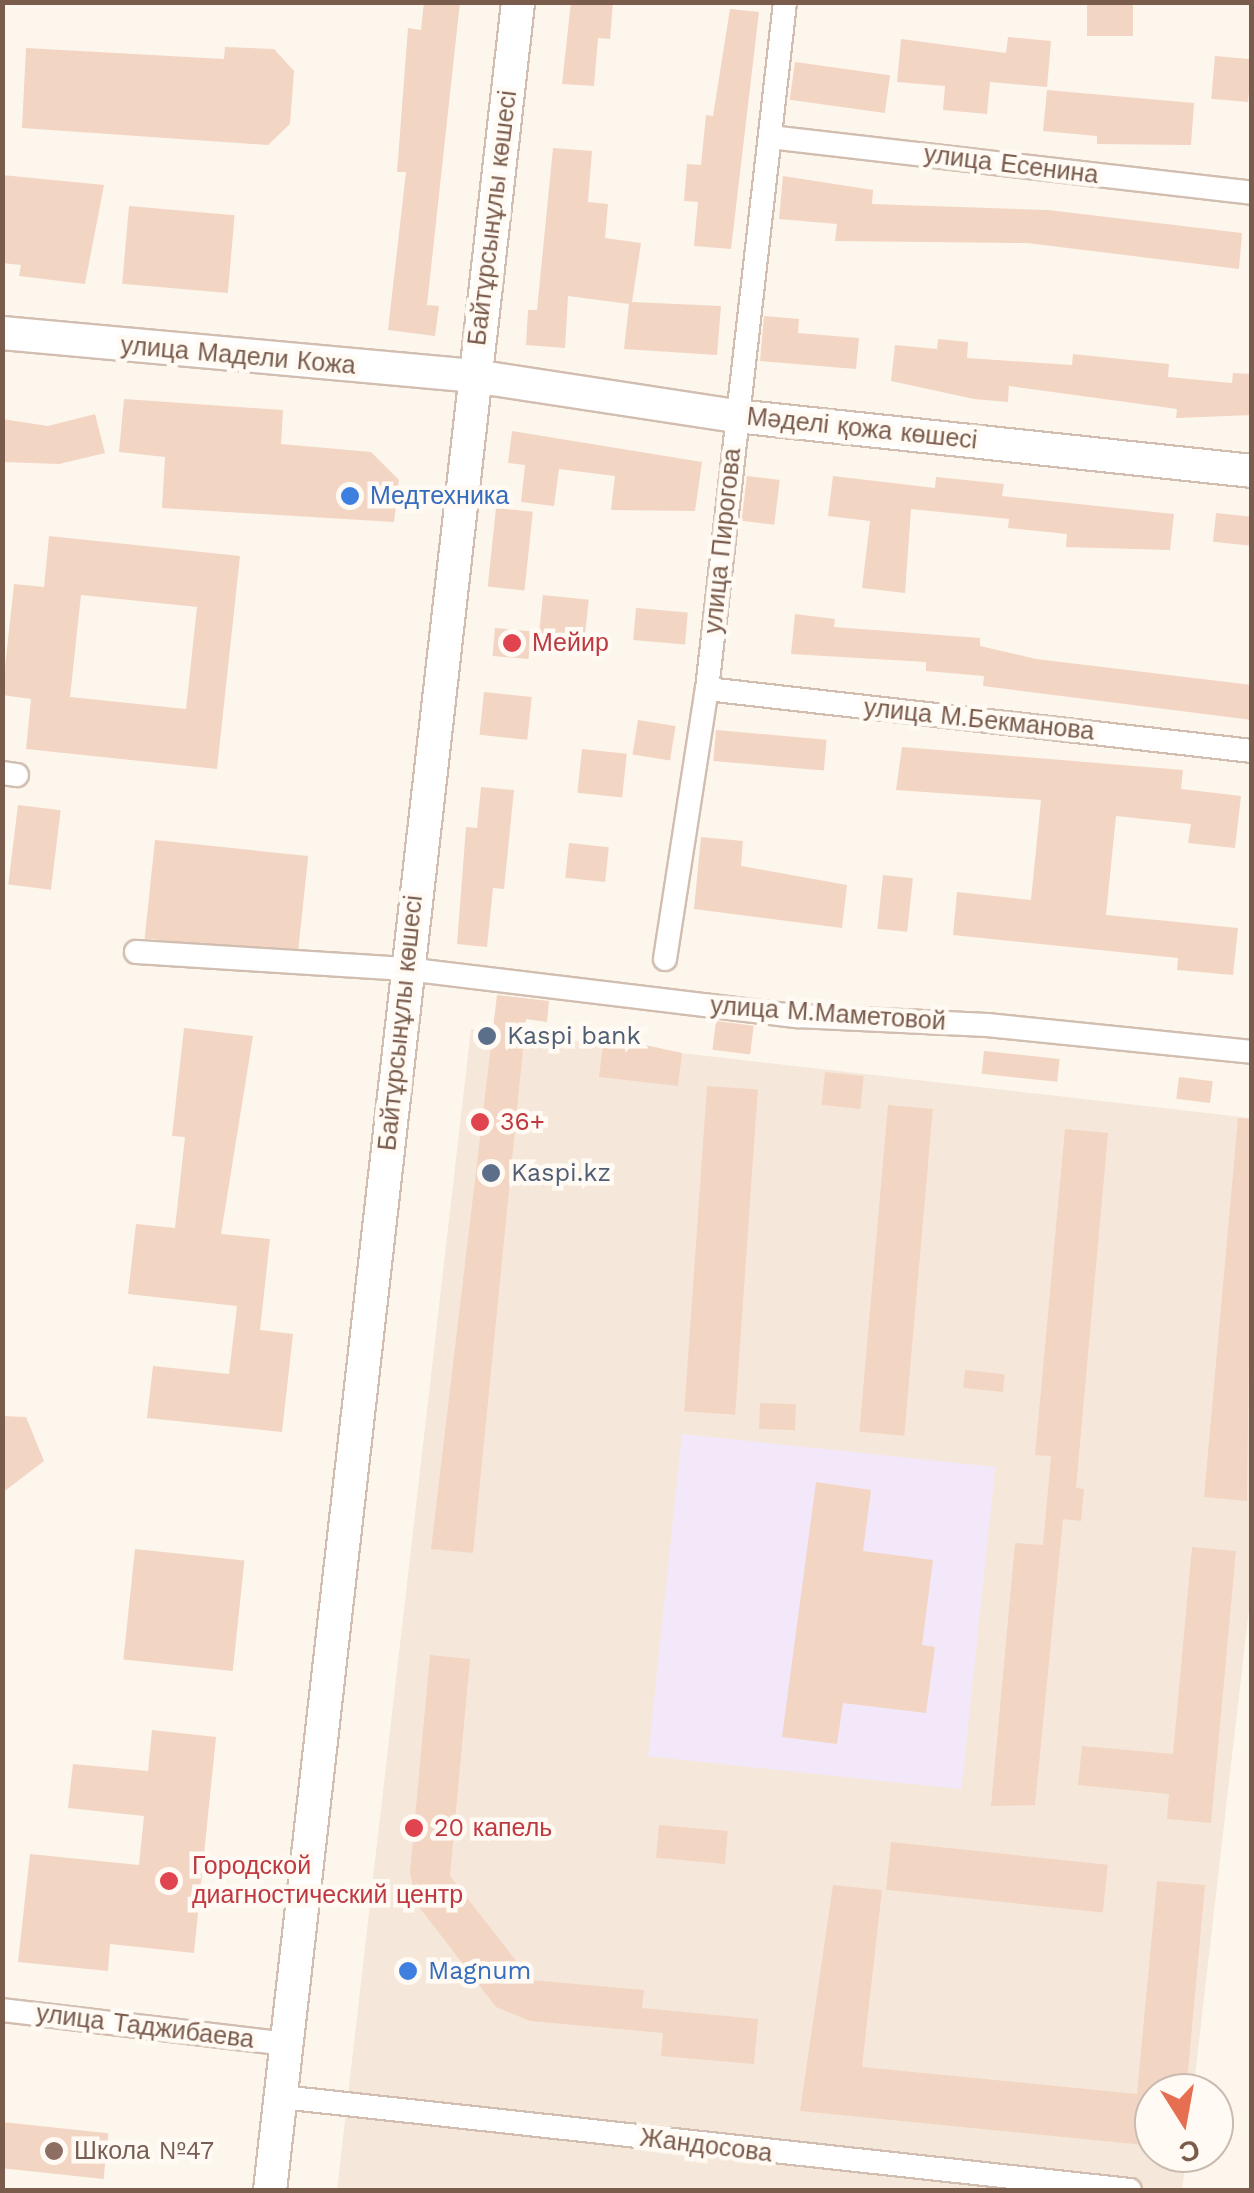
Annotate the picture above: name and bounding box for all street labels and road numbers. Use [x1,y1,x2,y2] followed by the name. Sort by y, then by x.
[462,89,524,347] street label: Байтұрсынұлы көшесі
[922,139,1100,191] street label: улица Есенина
[119,331,357,381] street label: улица Мадели Кожа
[745,402,979,456] street label: Мәделі қожа көшесі
[698,447,748,635] street label: улица Пирогова
[862,693,1096,747] street label: улица М.Бекманова
[373,894,429,1152] street label: Байтұрсынұлы көшесі
[709,991,947,1037] street label: улица М.Маметовой
[34,1999,256,2055] street label: улица Таджибаева
[638,2123,774,2169] street label: Жандосова

